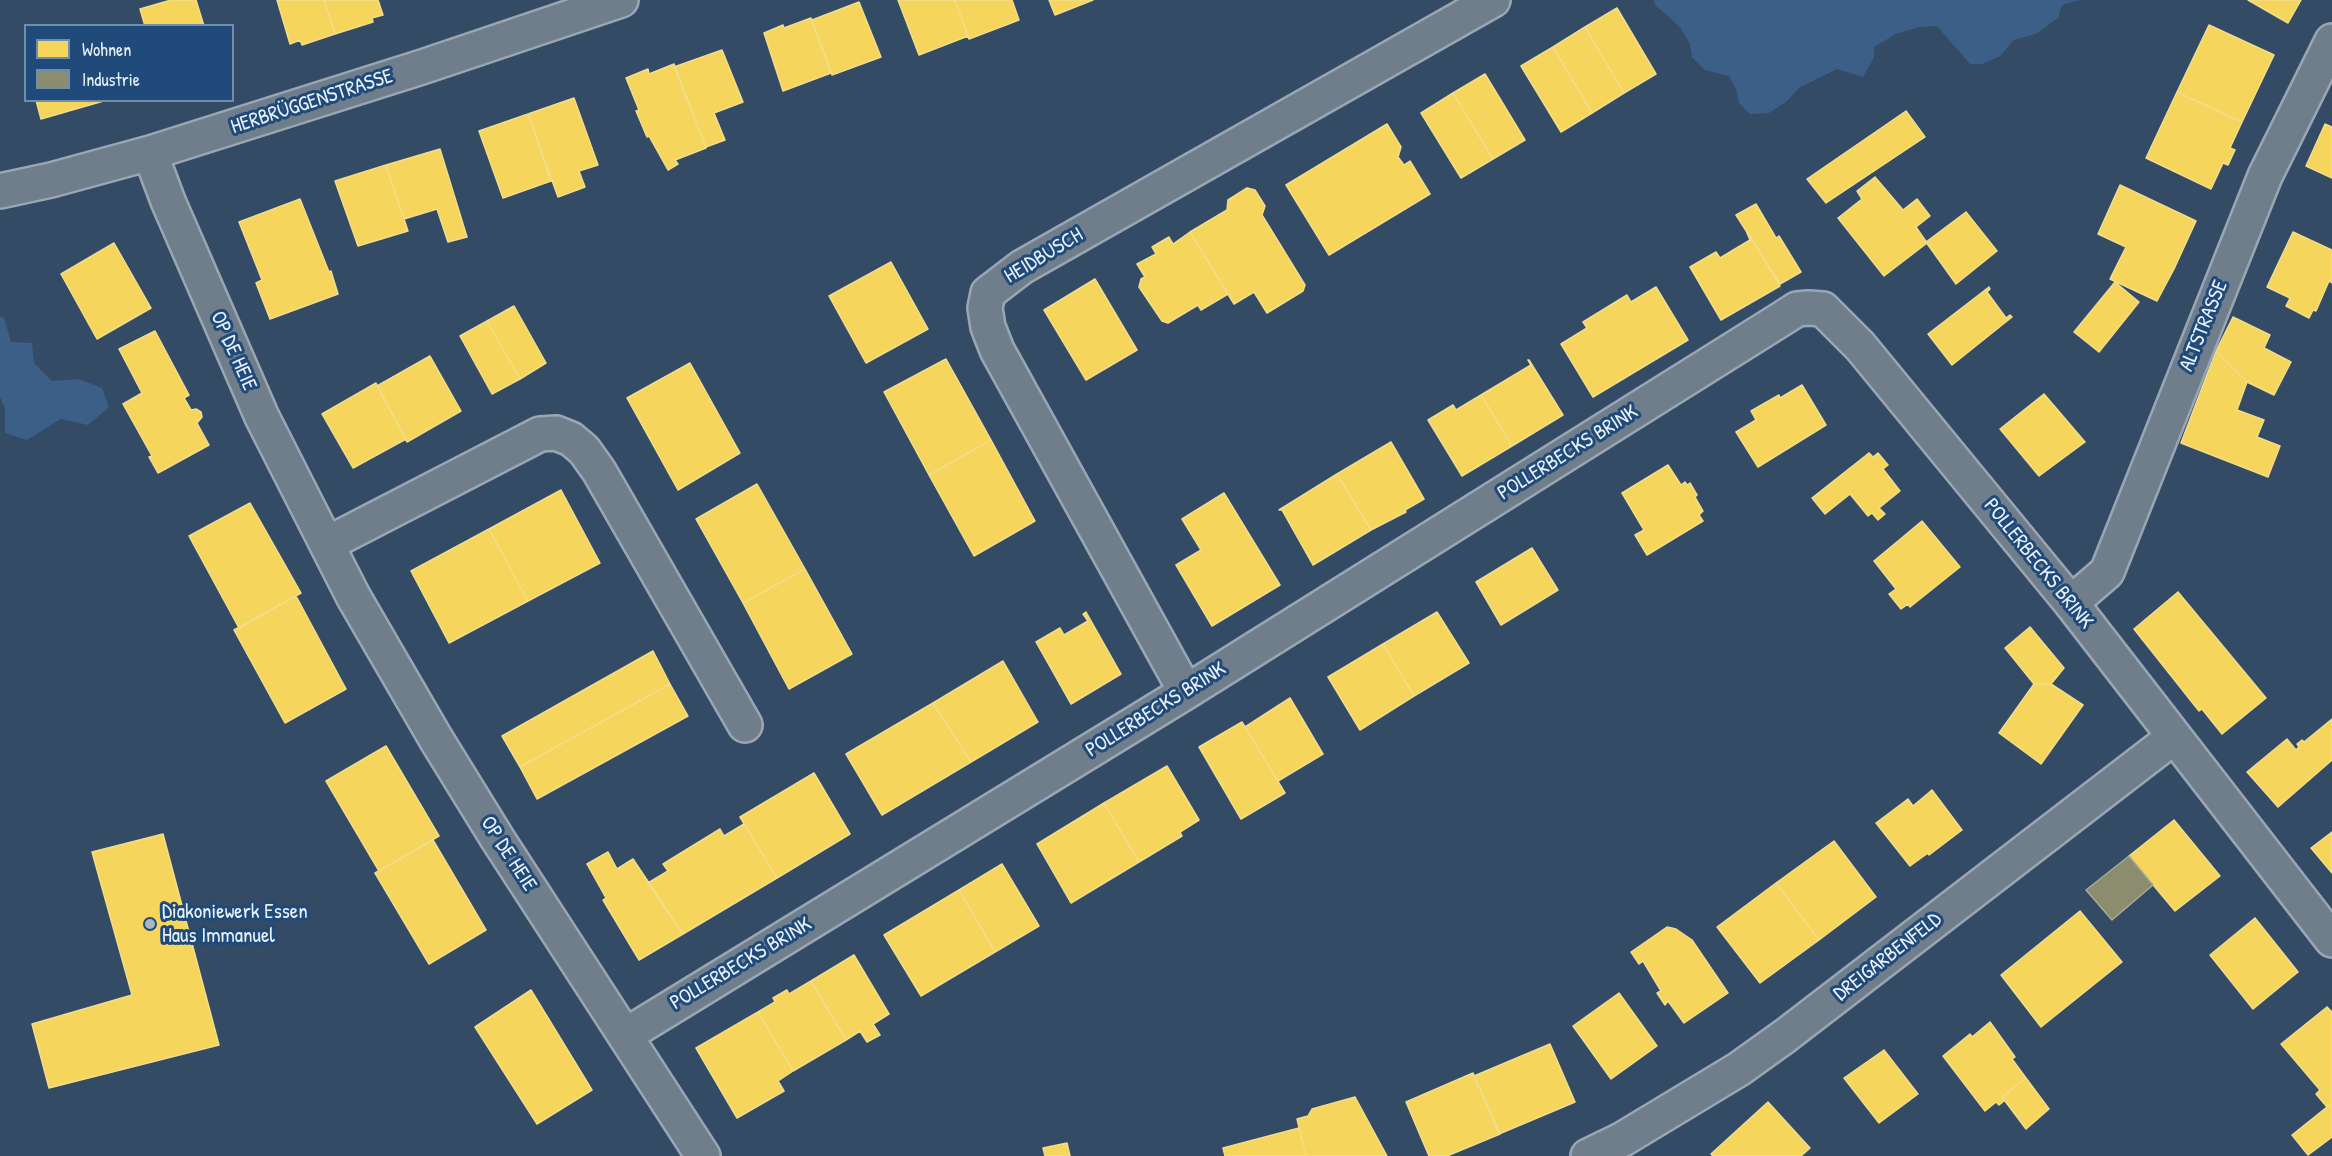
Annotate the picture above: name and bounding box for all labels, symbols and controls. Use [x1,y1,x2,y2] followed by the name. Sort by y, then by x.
[24,24,234,102] legend
[82,37,131,62] text: Wohnen
[228,64,396,140] street label: HERBRÜGGENSTRASSE
[82,67,140,92] text: Industrie
[1000,223,1088,289] street label: HEIDBUSCH
[2174,277,2234,375] street label: ALTSTRASSE
[204,307,262,395] street label: OP DE HEIE
[1493,400,1643,506] street label: POLLERBECKS BRINK
[1978,494,2098,634] street label: POLLERBECKS BRINK
[1081,657,1231,763] street label: POLLERBECKS BRINK
[475,812,541,896] street label: OP DE HEIE
[162,899,308,949] place label: Diakoniewerk Essen Haus Immanuel
[1829,907,1947,1007] street label: DREIGARBENFELD
[666,912,816,1016] street label: POLLERBECKS BRINK
[143,917,157,931] marker: Diakoniewerk Essen Haus Immanuel

